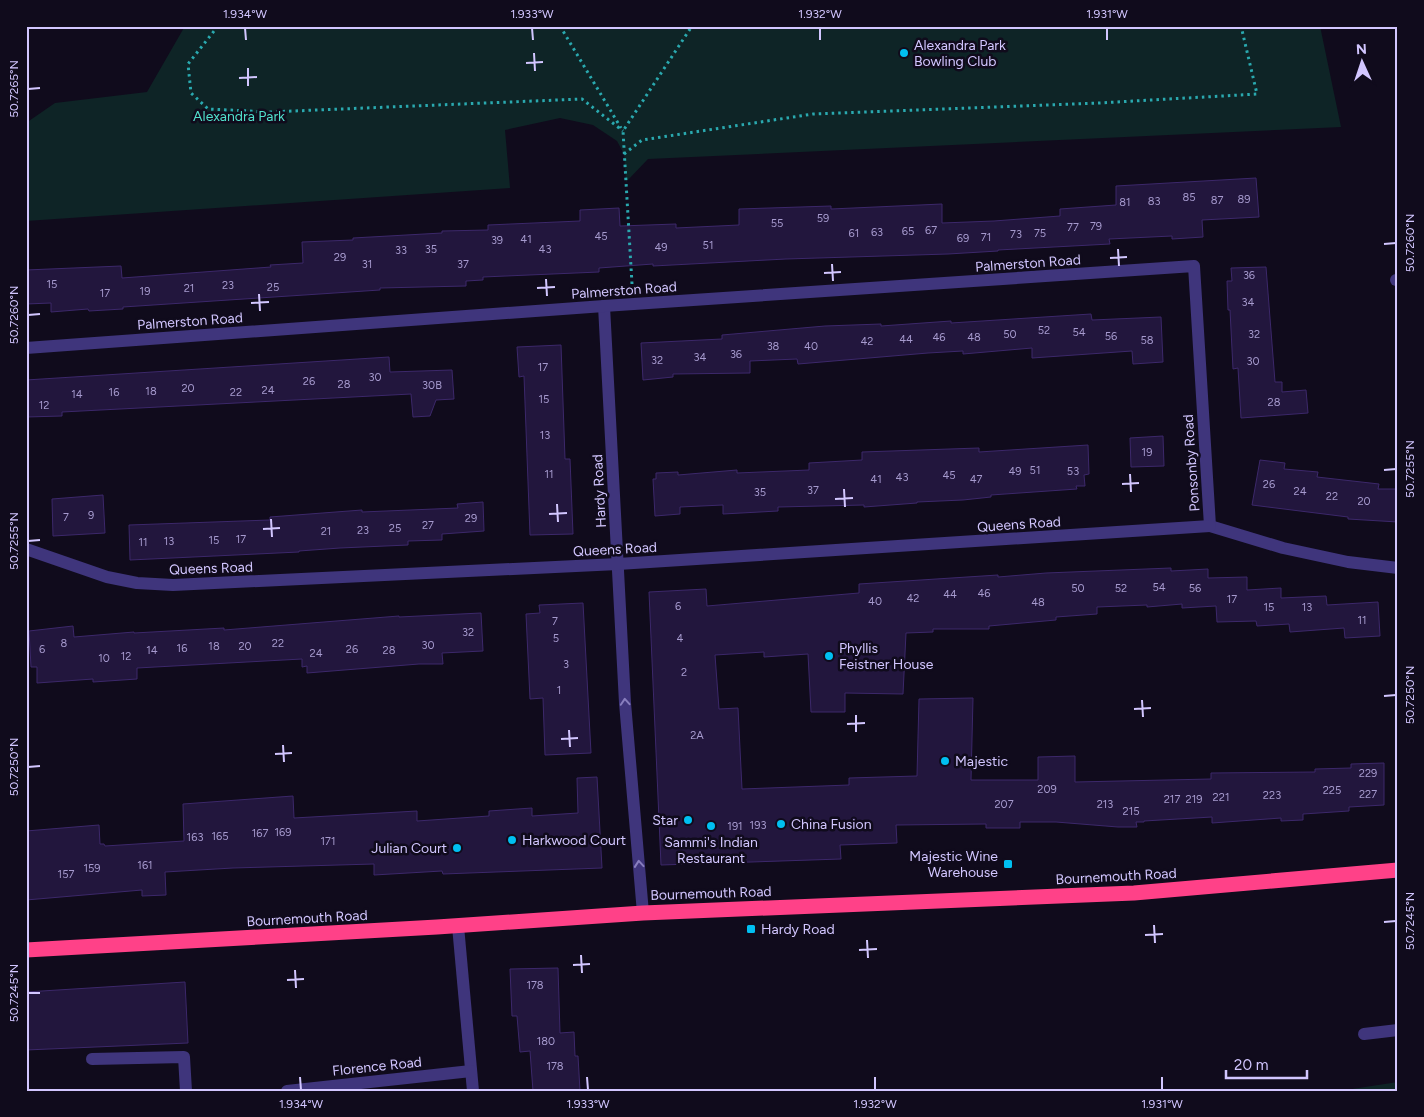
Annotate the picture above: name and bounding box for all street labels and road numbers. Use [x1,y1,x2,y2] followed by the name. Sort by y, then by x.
[975,251,1081,276] street label: Palmerston Road
[571,278,677,303] street label: Palmerston Road
[137,309,243,334] street label: Palmerston Road
[1180,414,1203,512] street label: Ponsonby Road
[589,454,610,528] street label: Hardy Road
[977,513,1062,536] street label: Queens Road
[573,539,657,560] street label: Queens Road
[169,559,253,578] street label: Queens Road
[1055,865,1177,888] street label: Bournemouth Road
[650,883,772,904] street label: Bournemouth Road
[246,907,368,930] street label: Bournemouth Road
[331,1053,423,1080] street label: Florence Road

